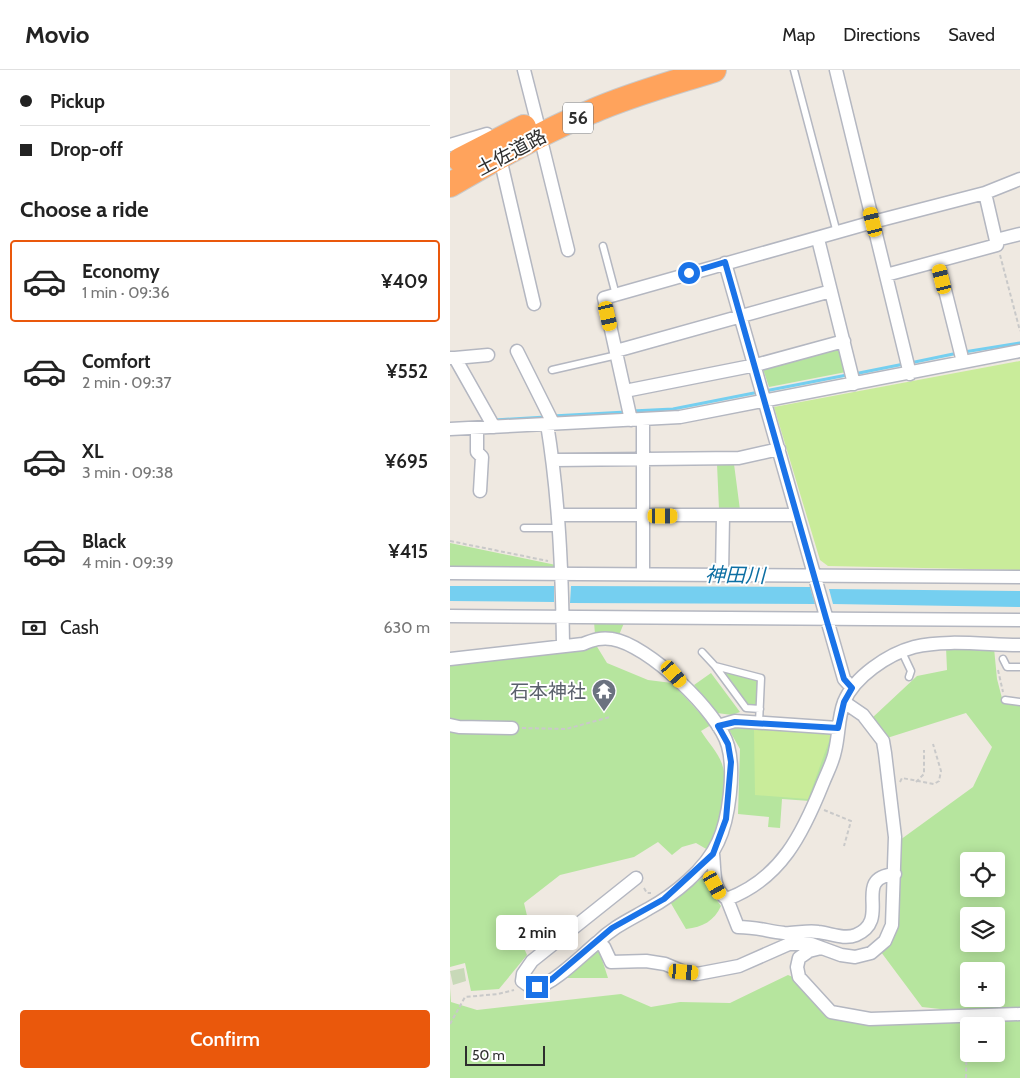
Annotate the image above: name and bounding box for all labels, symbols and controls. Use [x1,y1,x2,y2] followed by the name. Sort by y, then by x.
[25,20,90,49] text: Movio
[782,24,815,46] text: Map
[843,24,920,46] text: Directions
[948,24,995,46] text: Saved
[50,90,105,113] text: Pickup
[563,102,593,134] road number: 56
[472,124,550,180] street label: 土佐道路
[50,138,123,161] text: Drop-off
[20,196,149,223] text: Choose a ride
[862,206,883,238] car
[22,259,67,304] icon: car
[82,260,160,283] text: Economy
[678,262,700,284] route start
[931,263,952,295] car
[381,270,428,293] text: ¥409
[82,283,170,302] text: 1 min · 09:36
[597,300,618,332] car
[22,349,67,394] icon: car
[82,350,151,373] text: Comfort
[386,360,428,383] text: ¥552
[82,373,172,392] text: 2 min · 09:37
[22,439,67,484] icon: car
[82,440,103,463] text: XL
[385,450,428,473] text: ¥695
[82,463,174,482] text: 3 min · 09:38
[648,509,678,524] car
[22,529,67,574] icon: car
[82,530,126,553] text: Black
[388,540,428,563] text: ¥415
[82,553,174,572] text: 4 min · 09:39
[705,562,767,588] water label: 神田川
[20,614,48,642] icon: cash
[60,616,99,639] text: Cash
[383,618,430,637] text: 630 m
[658,658,689,690] car
[591,678,617,712] temple icon: 石本神社
[510,680,586,703] place label: 石本神社
[960,852,1005,1062] map controls
[960,852,1005,897] button: locate
[701,868,728,902] car
[960,907,1005,952] button: layers
[496,914,578,950] callout: 2 min
[518,923,556,942] text: 2 min
[960,962,1005,1007] button: +
[668,963,699,981] car
[526,976,548,998] route end
[20,1010,430,1068] button: Confirm
[960,1017,1005,1062] button: −
[465,1043,545,1066] scale bar
[472,1046,505,1064] text: 50 m

